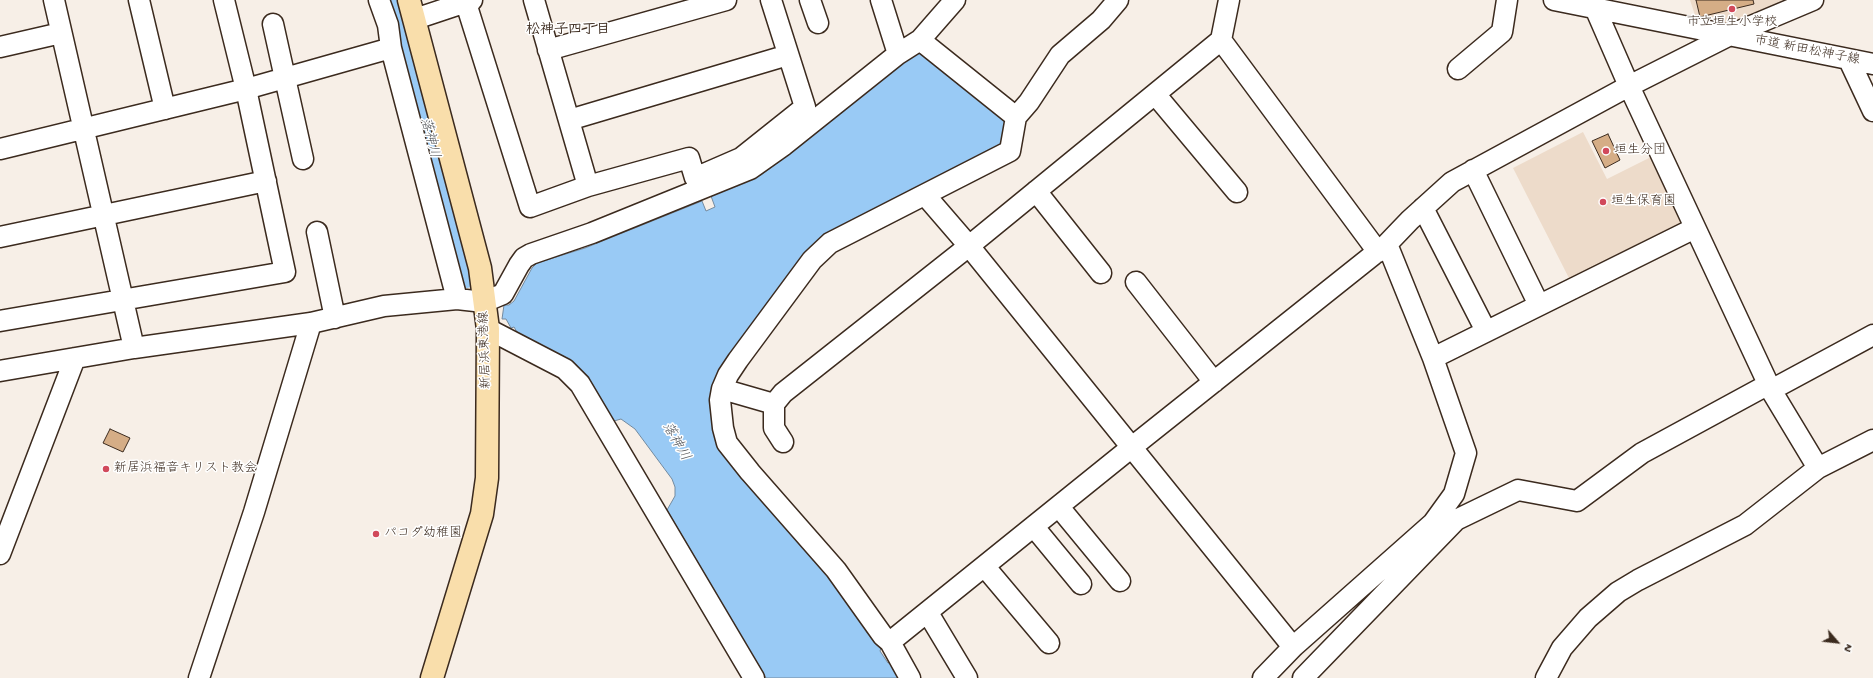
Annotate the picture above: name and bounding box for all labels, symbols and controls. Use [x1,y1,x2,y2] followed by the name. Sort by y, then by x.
[1727,4,1737,14] marker: 市立垣生小学校
[1687,15,1777,31] place label: 市立垣生小学校
[526,23,610,39] district label: 松神子四丁目
[1753,33,1861,69] street label: 市道 新田松神子線
[416,116,442,160] water label: 落神川
[1614,143,1666,159] place label: 垣生分団
[1601,146,1611,156] marker: 垣生分団
[1611,194,1676,210] place label: 垣生保育園
[1598,197,1608,207] marker: 垣生保育園
[477,311,495,389] street label: 新居浜東港線
[657,420,693,464] water label: 落神川
[114,461,257,477] place label: 新居浜福音キリスト教会
[101,464,111,474] marker: 新居浜福音キリスト教会
[384,526,462,542] place label: パコダ幼稚園
[371,529,381,539] marker: パコダ幼稚園
[1817,622,1857,662] north arrow
[1841,642,1855,654] text: N

